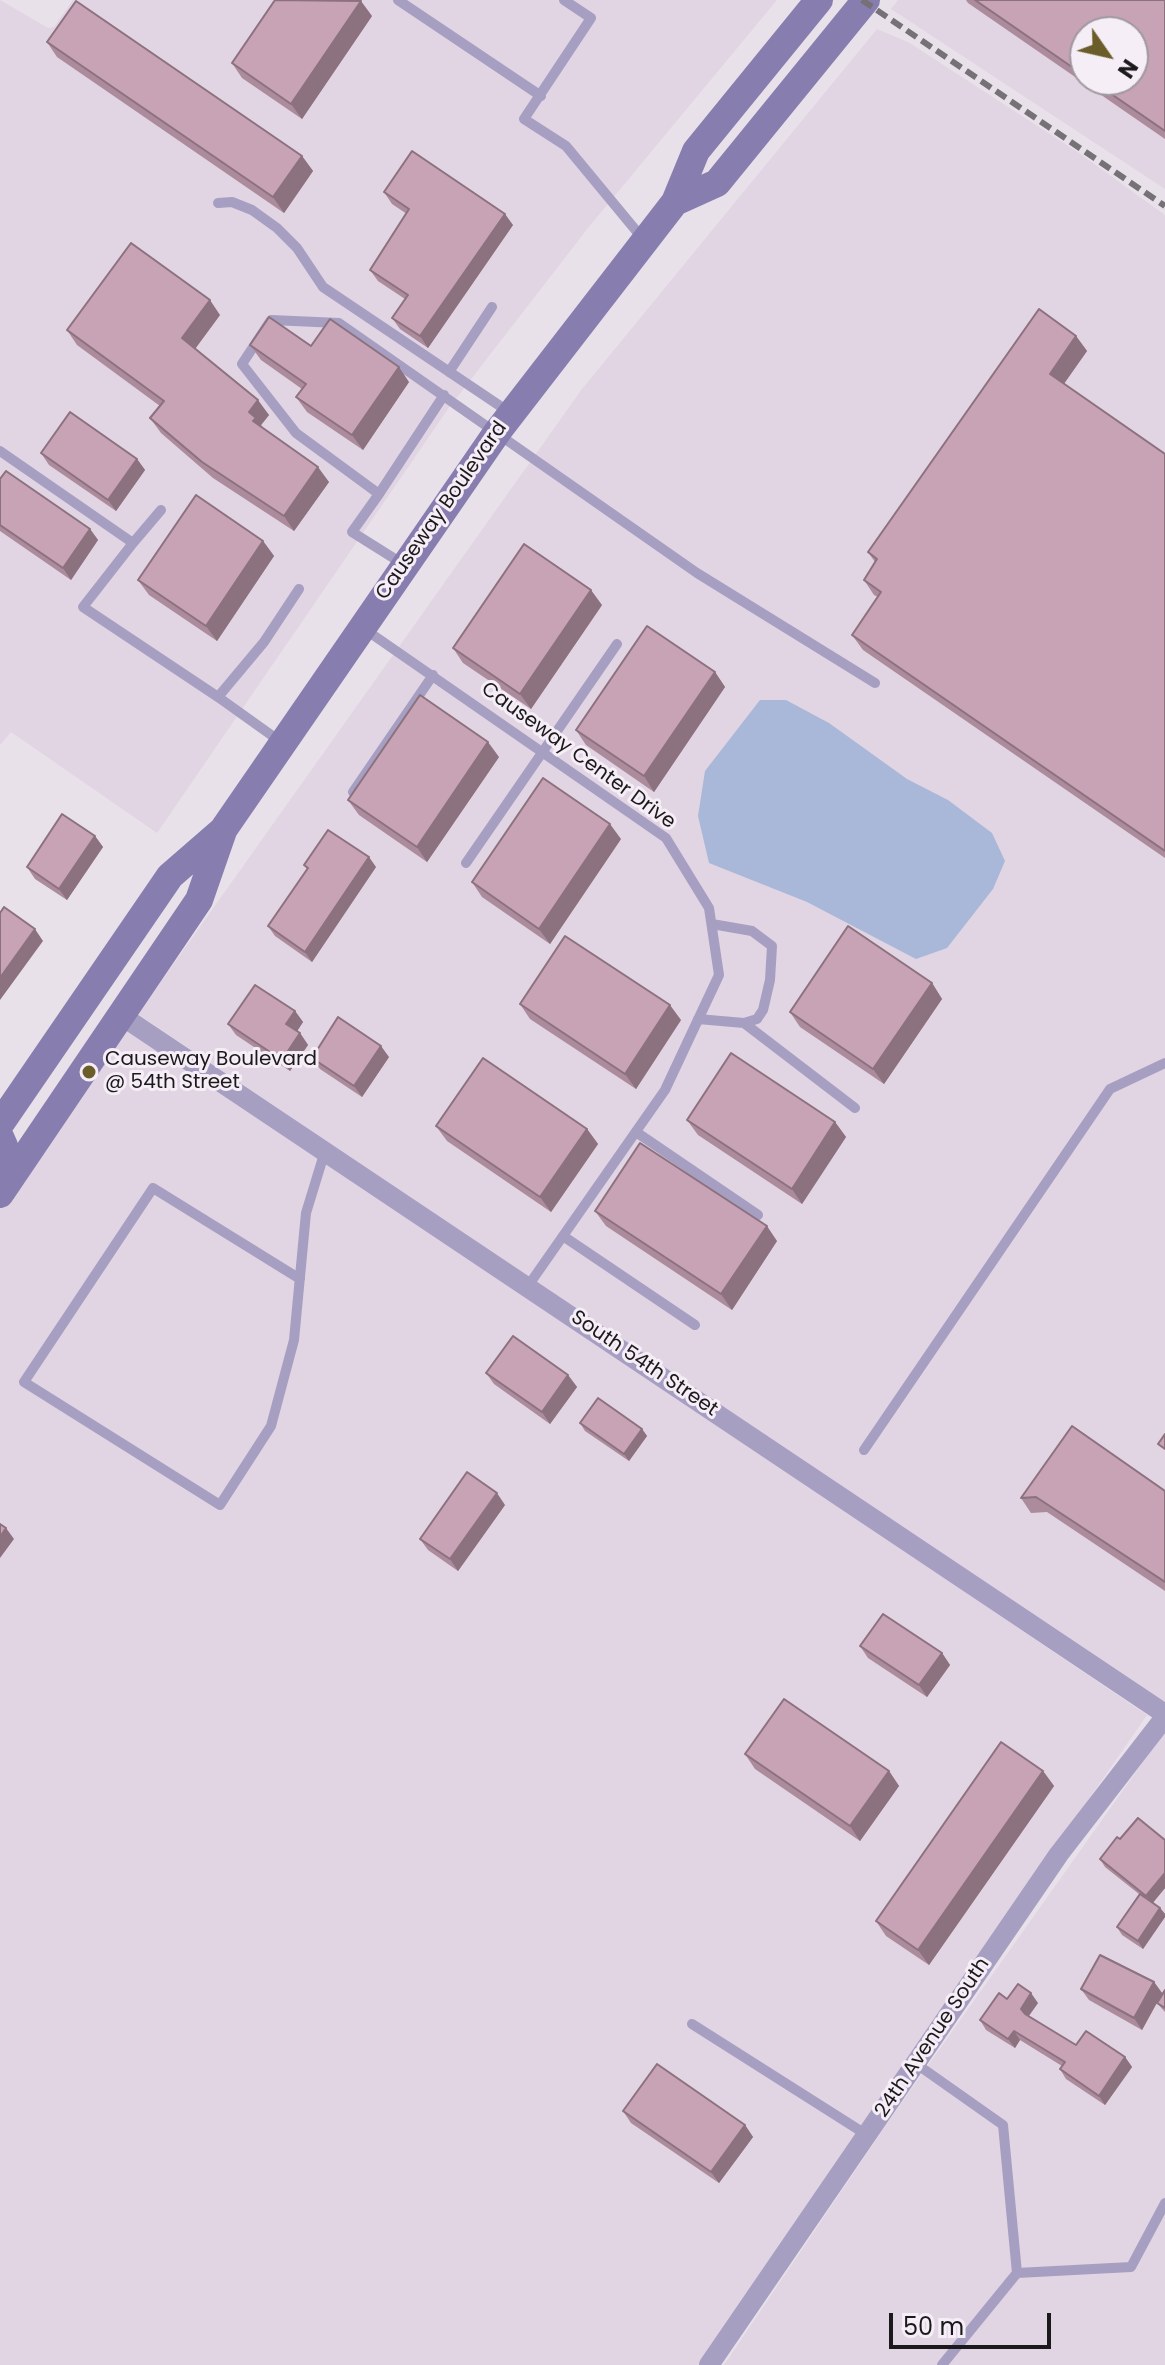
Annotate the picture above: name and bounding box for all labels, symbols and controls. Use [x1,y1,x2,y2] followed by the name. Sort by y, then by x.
[1069,16,1149,96] north arrow
[1110,53,1145,84] text: N
[371,417,513,605] street label: Causeway Boulevard
[476,677,680,835] street label: Causeway Center Drive
[105,1048,317,1095] place label: Causeway Boulevard @ 54th Street
[80,1063,98,1081] marker: Causeway Boulevard @ 54th Street
[566,1306,722,1422] street label: South 54th Street
[871,1954,995,2122] street label: 24th Avenue South
[893,2297,1055,2347] scale bar
[903,2310,964,2343] text: 50 m

